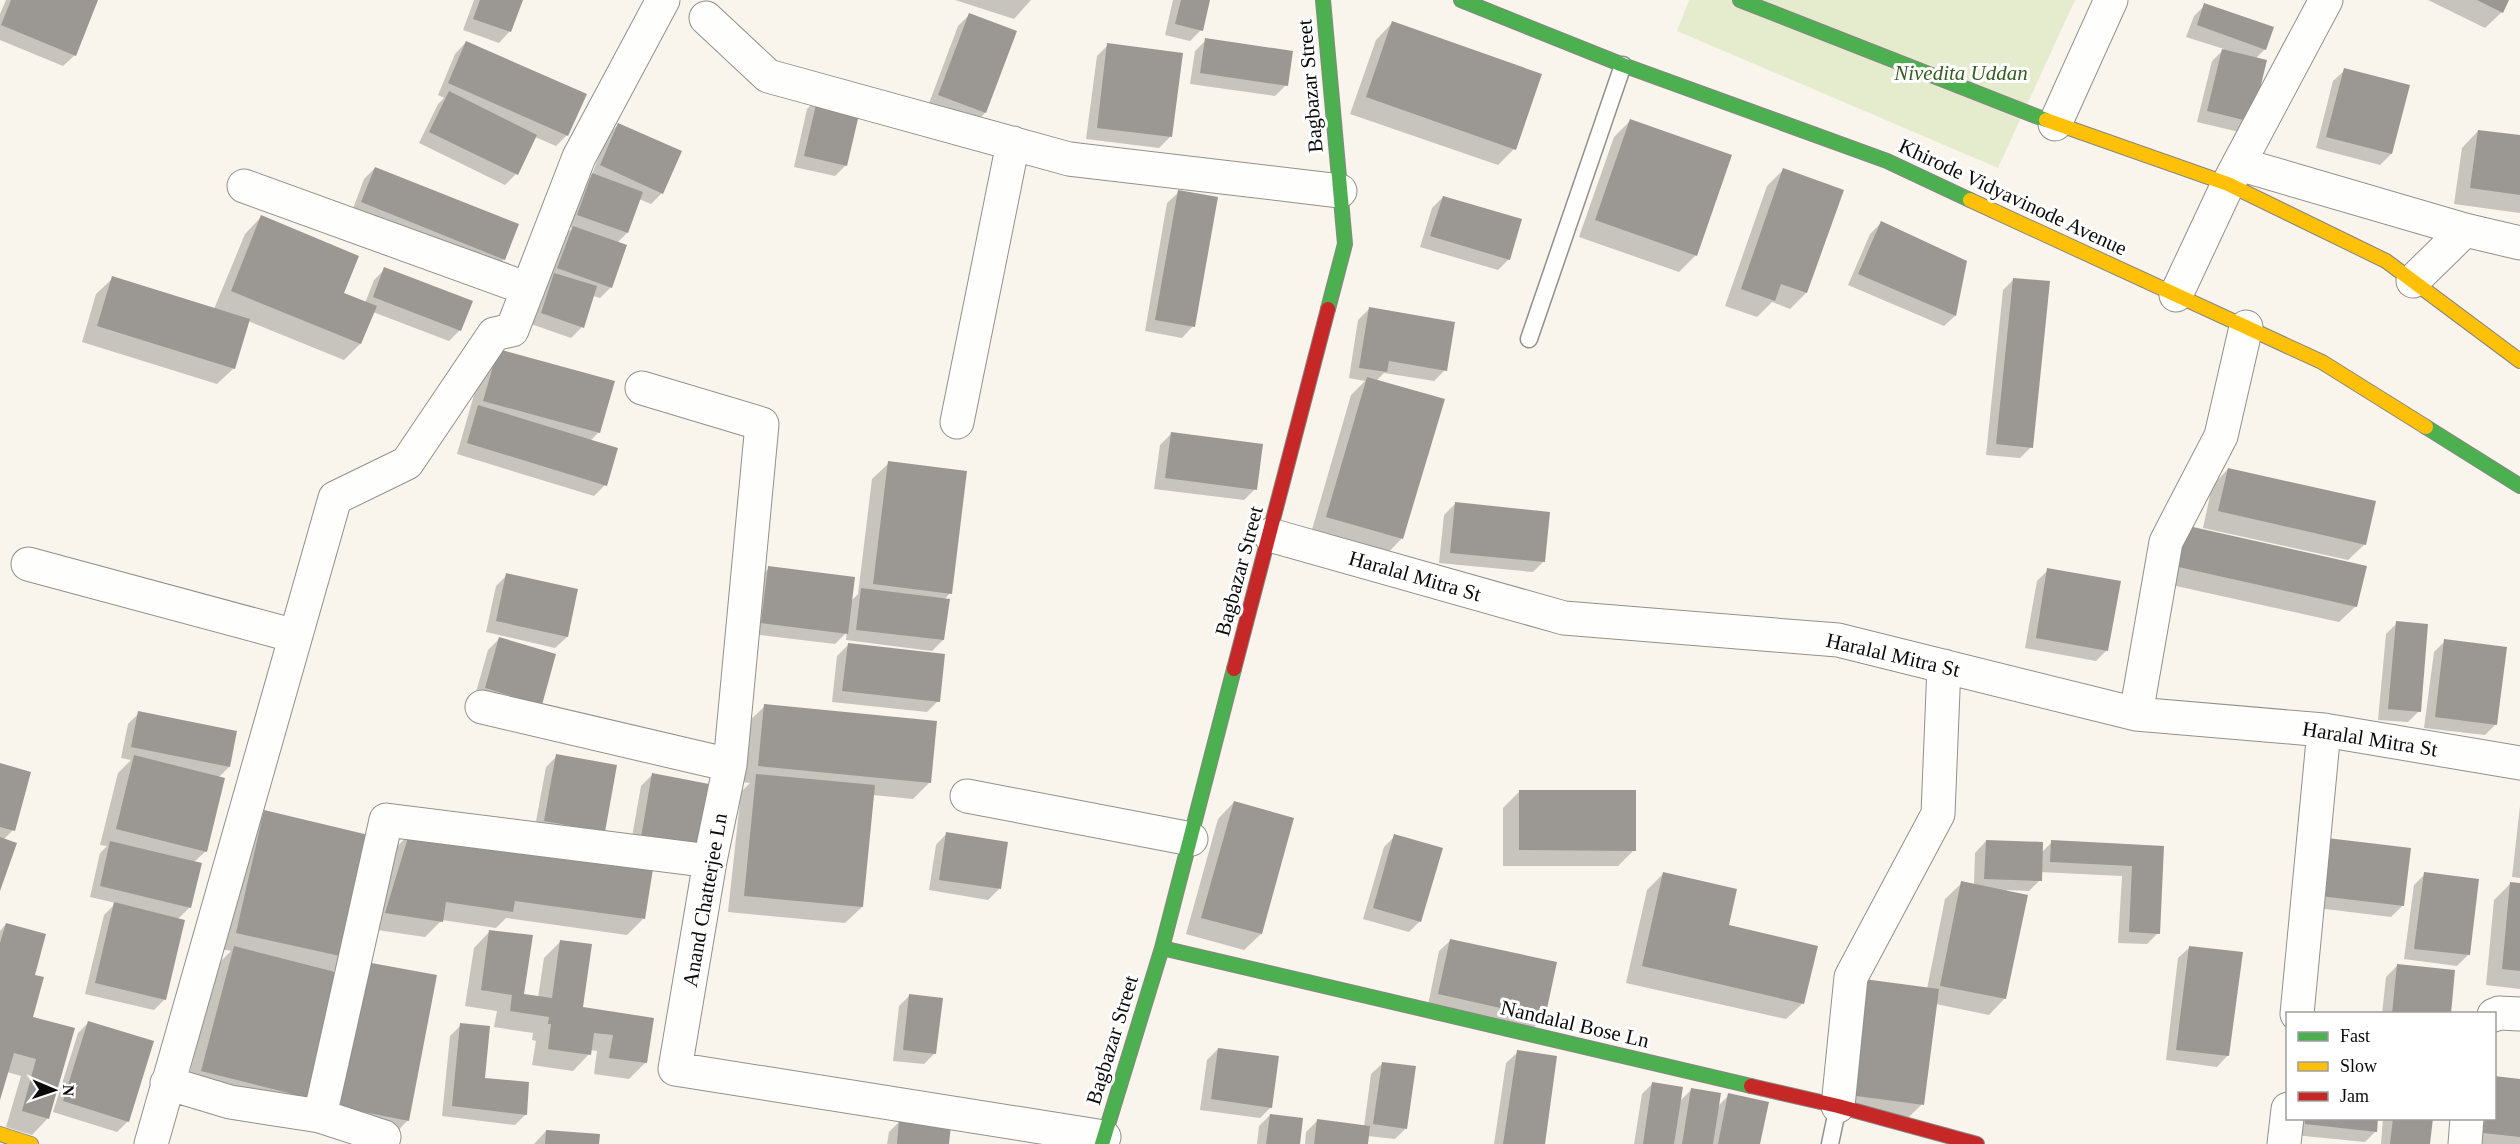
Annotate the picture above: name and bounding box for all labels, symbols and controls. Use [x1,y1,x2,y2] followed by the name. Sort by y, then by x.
[1292,18,1328,154] street label: Bagbazar Street
[1893,61,2028,85] park label: Nivedita Uddan
[1895,134,2131,260] street label: Khirode Vidyavinode Avenue
[1210,503,1268,639] street label: Bagbazar Street
[1346,546,1484,606] street label: Haralal Mitra St
[1824,628,1962,682] street label: Haralal Mitra St
[2301,716,2439,762] street label: Haralal Mitra St
[678,811,732,989] street label: Anand Chatterjee Ln
[1081,972,1143,1107] street label: Bagbazar Street
[1498,995,1652,1053] street label: Nandalal Bose Ln
[2286,1012,2496,1120] legend
[2340,1026,2370,1046] text: Fast
[2340,1056,2377,1076] text: Slow
[24,1060,84,1120] north arrow
[60,1084,77,1097] text: N
[2340,1086,2369,1106] text: Jam

